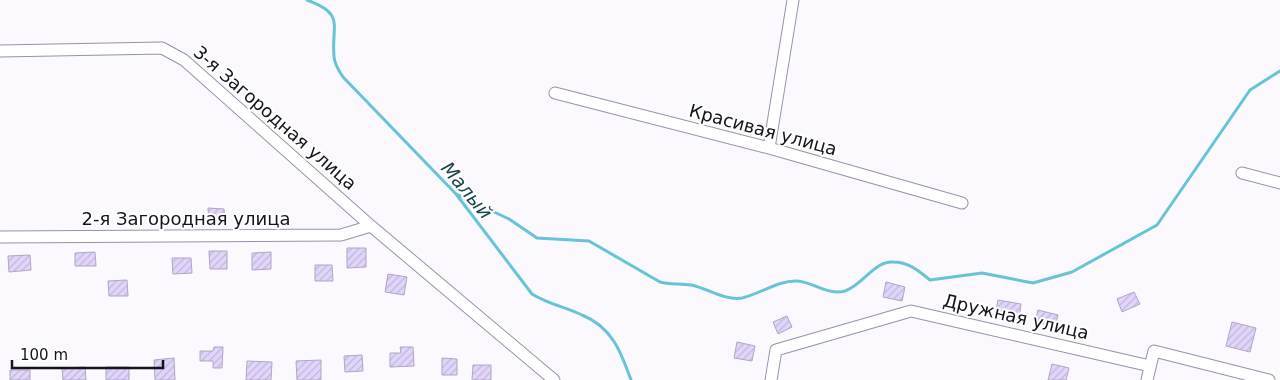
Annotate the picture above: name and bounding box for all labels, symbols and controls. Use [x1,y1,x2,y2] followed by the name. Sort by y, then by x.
[190,41,361,194] street label: 3-я Загородная улица
[687,100,839,159] street label: Красивая улица
[437,157,497,223] water label: Малый
[82,208,290,229] street label: 2-я Загородная улица
[941,290,1091,343] street label: Дружная улица
[12,338,164,370] scale bar
[20,346,68,364] text: 100 m

